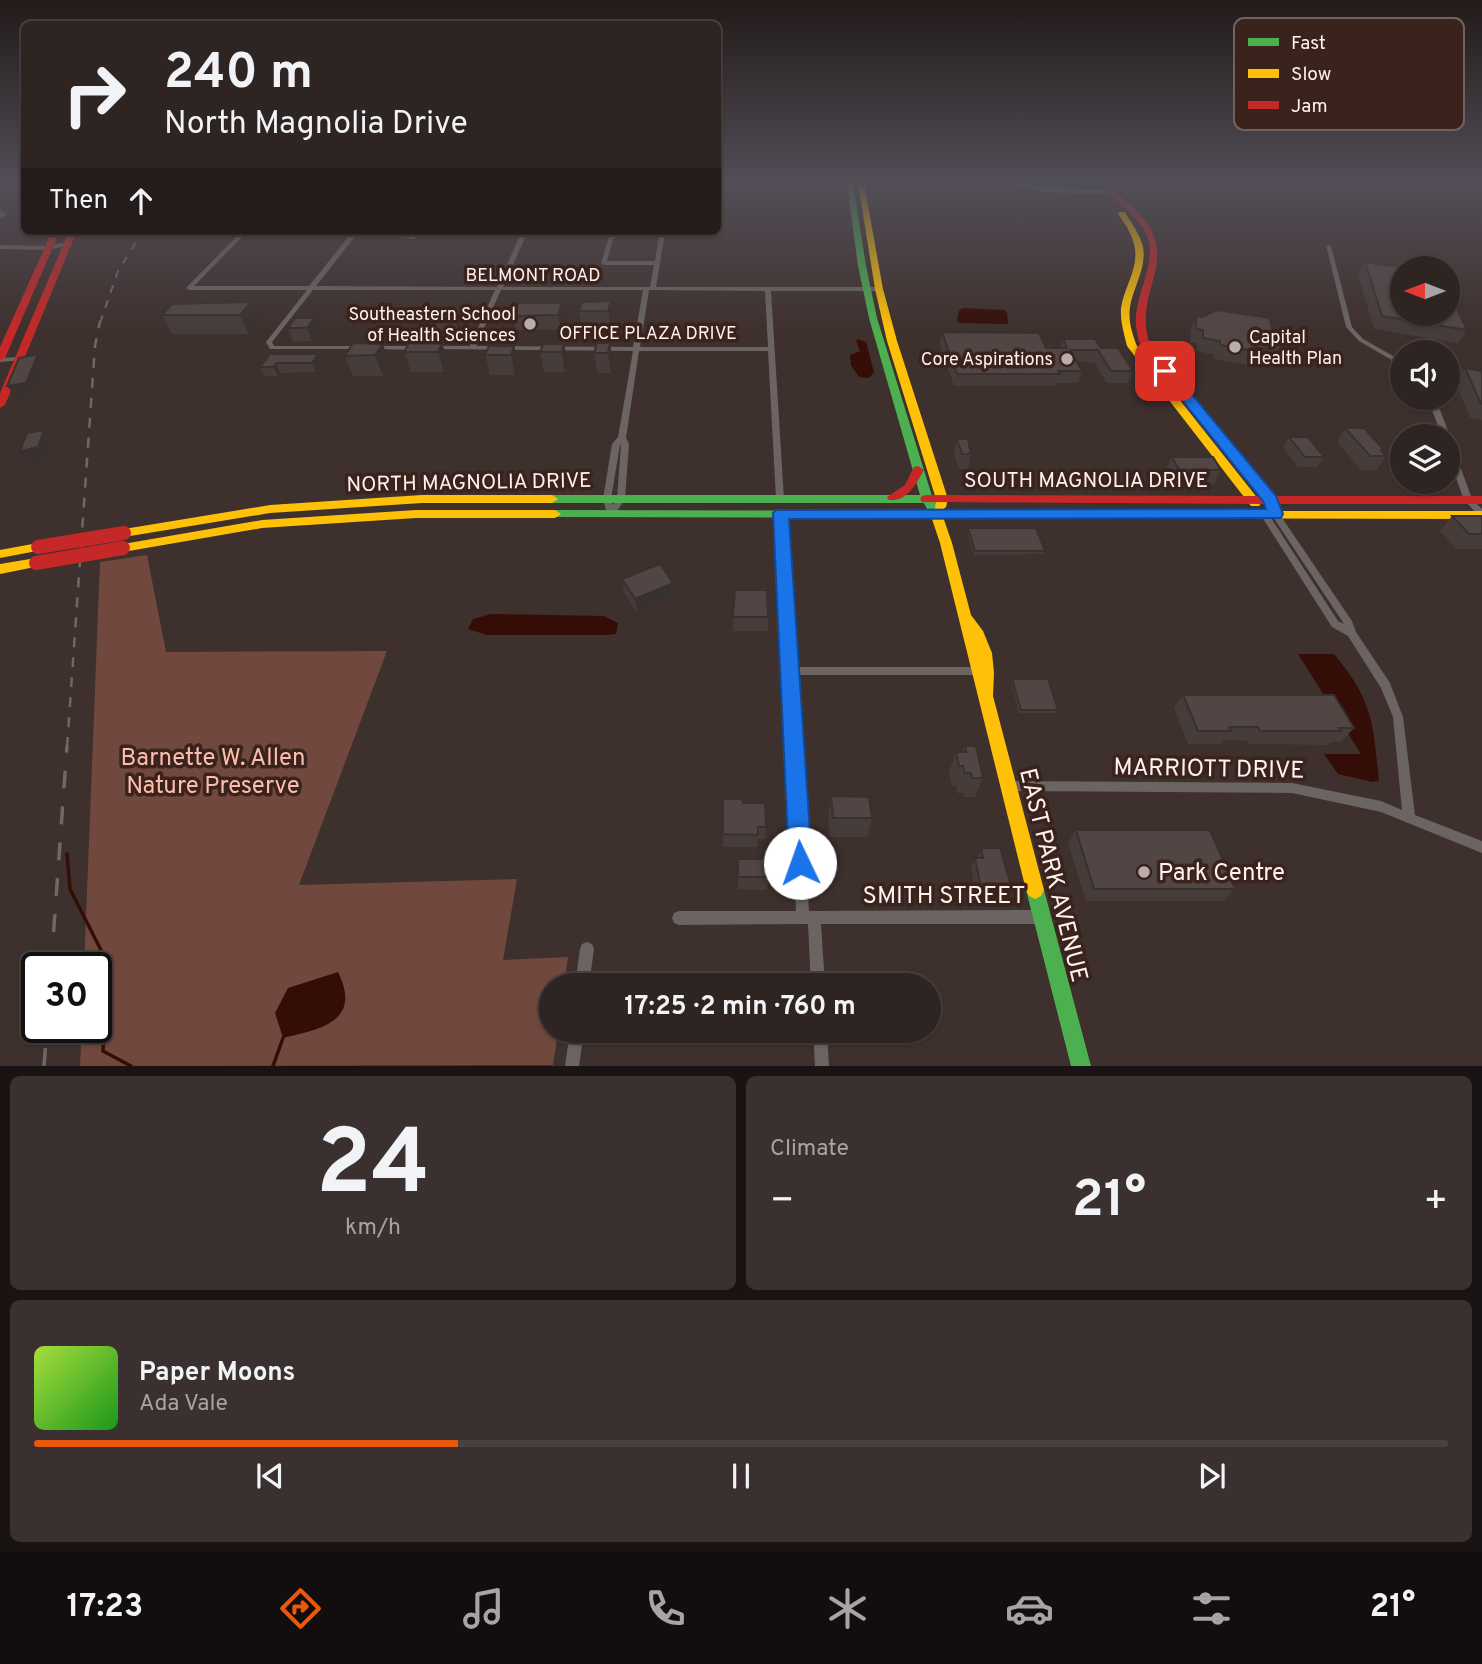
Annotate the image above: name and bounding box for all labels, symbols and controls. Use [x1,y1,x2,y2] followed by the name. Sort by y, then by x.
[1234,18,1464,130] legend
[1291,32,1326,56] text: Fast
[164,44,313,106] text: 240 m
[49,49,140,140] icon: right
[1291,63,1331,87] text: Slow
[1291,95,1328,119] text: Jam
[164,105,468,145] text: North Magnolia Drive
[122,182,160,220] icon: ahead
[49,185,108,218] text: Then
[1390,256,1460,326] north arrow
[1390,256,1460,494] map controls
[465,265,601,288] street label: BELMONT ROAD
[348,304,516,348] place label: Southeastern School of Health Sciences
[522,316,538,332] marker: Southeastern School of Health Sciences
[559,323,737,346] street label: OFFICE PLAZA DRIVE
[1249,327,1342,371] place label: Capital Health Plan
[1227,339,1243,355] marker: Capital Health Plan
[1390,340,1460,410] button: sound
[1135,341,1195,401] pin
[921,349,1053,372] place label: Core Aspirations
[1059,351,1075,367] marker: Core Aspirations
[1146,352,1184,390] icon: arrive
[1390,424,1460,494] button: layers
[346,468,592,499] street label: NORTH MAGNOLIA DRIVE
[964,468,1208,495] street label: SOUTH MAGNOLIA DRIVE
[120,744,306,802] park label: Barnette W. Allen Nature Preserve
[1113,753,1305,787] street label: MARRIOTT DRIVE
[1011,765,1093,985] street label: EAST PARK AVENUE
[763,826,837,900] position arrow
[1158,859,1285,889] place label: Park Centre
[1136,864,1152,880] marker: Park Centre
[863,882,1025,912] street label: SMITH STREET
[21,952,112,1043] speed limit sign: 30
[624,991,856,1024] text: 17:25 · 2 min · 760 m
[316,1111,430,1226] text: 24
[770,1135,849,1164] text: Climate
[1072,1169,1146,1235] text: 21°
[770,1178,795,1227] text: −
[1423,1178,1448,1227] text: +
[345,1214,401,1243] text: km/h
[139,1357,295,1390] text: Paper Moons
[139,1390,228,1419] text: Ada Vale
[251,1457,289,1495] icon: previous
[722,1457,760,1495] icon: pause
[1193,1457,1231,1495] icon: next
[276,1584,325,1633] icon: directions
[459,1584,508,1633] icon: music
[641,1584,690,1633] icon: phone
[823,1584,872,1633] icon: climate
[1005,1584,1054,1633] icon: car
[1187,1584,1236,1633] icon: filters
[67,1588,143,1628] text: 17:23
[1370,1588,1415,1628] text: 21°

